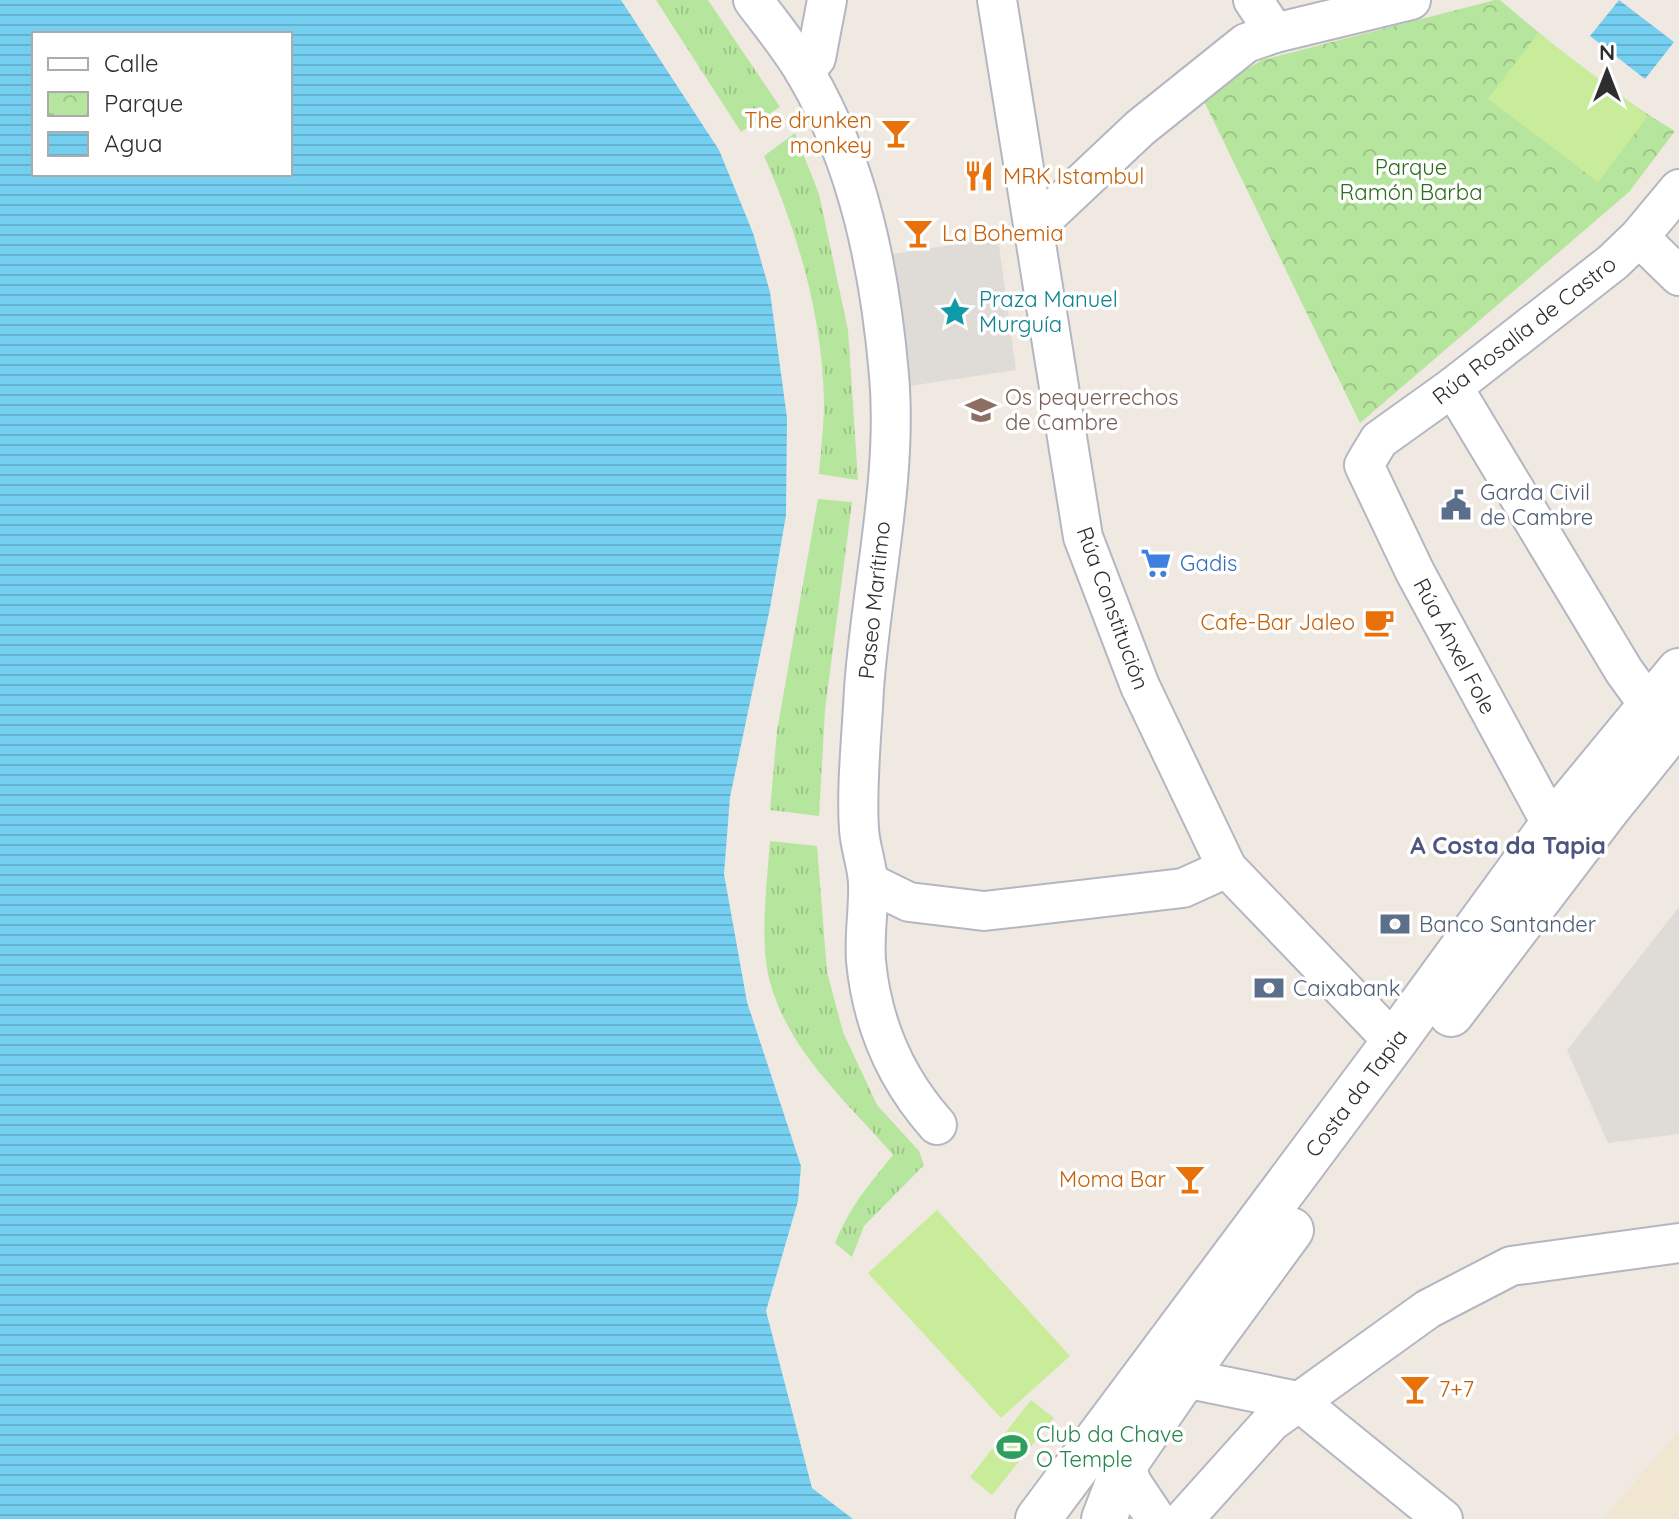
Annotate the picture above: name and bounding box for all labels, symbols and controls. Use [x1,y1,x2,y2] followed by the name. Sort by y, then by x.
[32,32,292,176] legend
[1567,32,1647,112] north arrow
[1599,38,1615,66] text: N
[104,48,159,78] text: Calle
[104,88,183,118] text: Parque
[744,106,872,159] place label: The drunken monkey
[879,116,913,150] bar icon: The drunken monkey
[104,128,163,158] text: Agua
[1339,153,1483,206] park label: Parque Ramón Barba
[962,159,996,193] restaurant icon: MRK Istambul
[1003,162,1144,190] place label: MRK Istambul
[901,216,935,250] bar icon: La Bohemia
[942,219,1064,247] place label: La Bohemia
[1426,249,1622,411] street label: Rúa Rosalía de Castro
[979,285,1118,338] place label: Praza Manuel Murguía
[938,295,972,329] place icon: Praza Manuel Murguía
[1005,383,1179,436] place label: Os pequerrechos de Cambre
[964,393,998,427] school or university icon: Os pequerrechos de Cambre
[1480,478,1593,531] place label: Garda Civil de Cambre
[1439,488,1473,522] public building icon: Garda Civil de Cambre
[852,520,896,680] street label: Paseo Marítimo
[1071,523,1155,693] street label: Rúa Constitución
[1139,546,1173,580] supermarket icon: Gadis
[1180,549,1237,577] place label: Gadis
[1407,573,1503,719] street label: Rúa Ánxel Fole
[1362,605,1396,639] cafe icon: Cafe-Bar Jaleo
[1201,608,1355,636] place label: Cafe-Bar Jaleo
[1410,830,1606,860] district label: A Costa da Tapia
[1378,907,1412,941] bank icon: Banco Santander
[1419,910,1597,938] place label: Banco Santander
[1252,971,1286,1005] bank icon: Caixabank
[1293,974,1401,1002] place label: Caixabank
[1299,1023,1413,1163] street label: Costa da Tapia
[1173,1162,1207,1196] bar icon: Moma Bar
[1059,1165,1167,1193] place label: Moma Bar
[1398,1372,1432,1406] bar icon: 7+7
[1439,1375,1474,1403] place label: 7+7
[1036,1420,1184,1473] place label: Club da Chave O Temple
[995,1430,1029,1464] sports icon: Club da Chave O Temple

